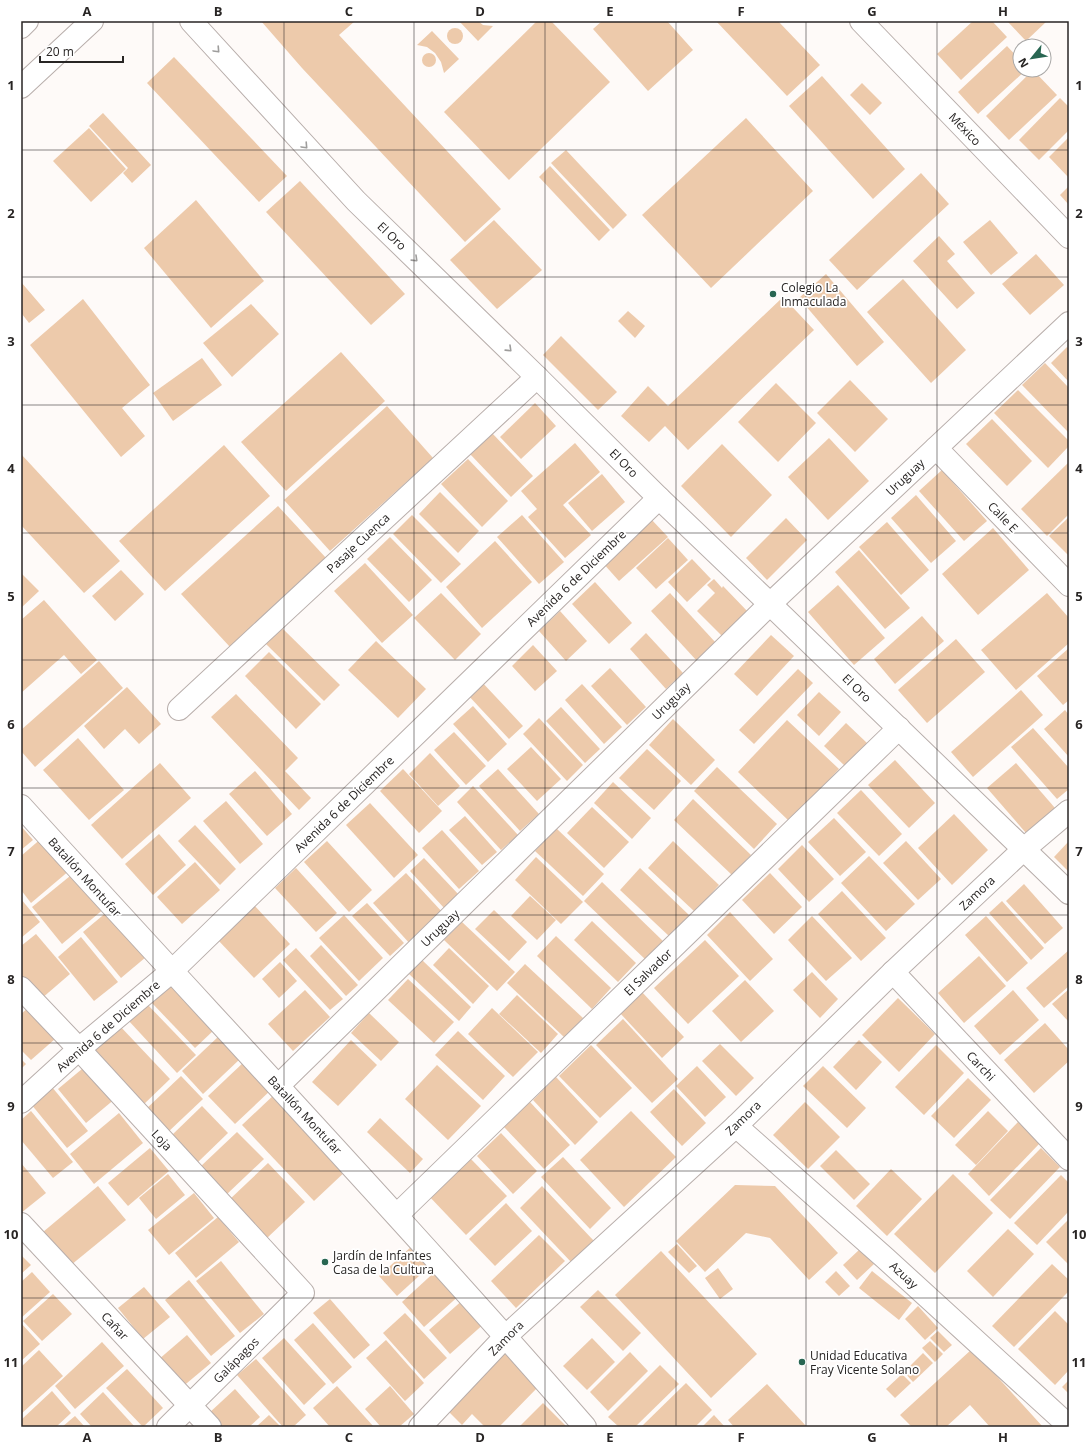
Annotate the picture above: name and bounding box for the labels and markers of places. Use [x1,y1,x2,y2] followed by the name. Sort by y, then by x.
[781,279,846,310] place label: Colegio La Inmaculada
[768,289,778,299] marker: Colegio La Inmaculada
[332,1247,434,1278] place label: Jardín de Infantes Casa de la Cultura
[320,1257,330,1267] marker: Jardín de Infantes Casa de la Cultura
[810,1347,919,1378] place label: Unidad Educativa Fray Vicente Solano
[797,1357,807,1367] marker: Unidad Educativa Fray Vicente Solano

